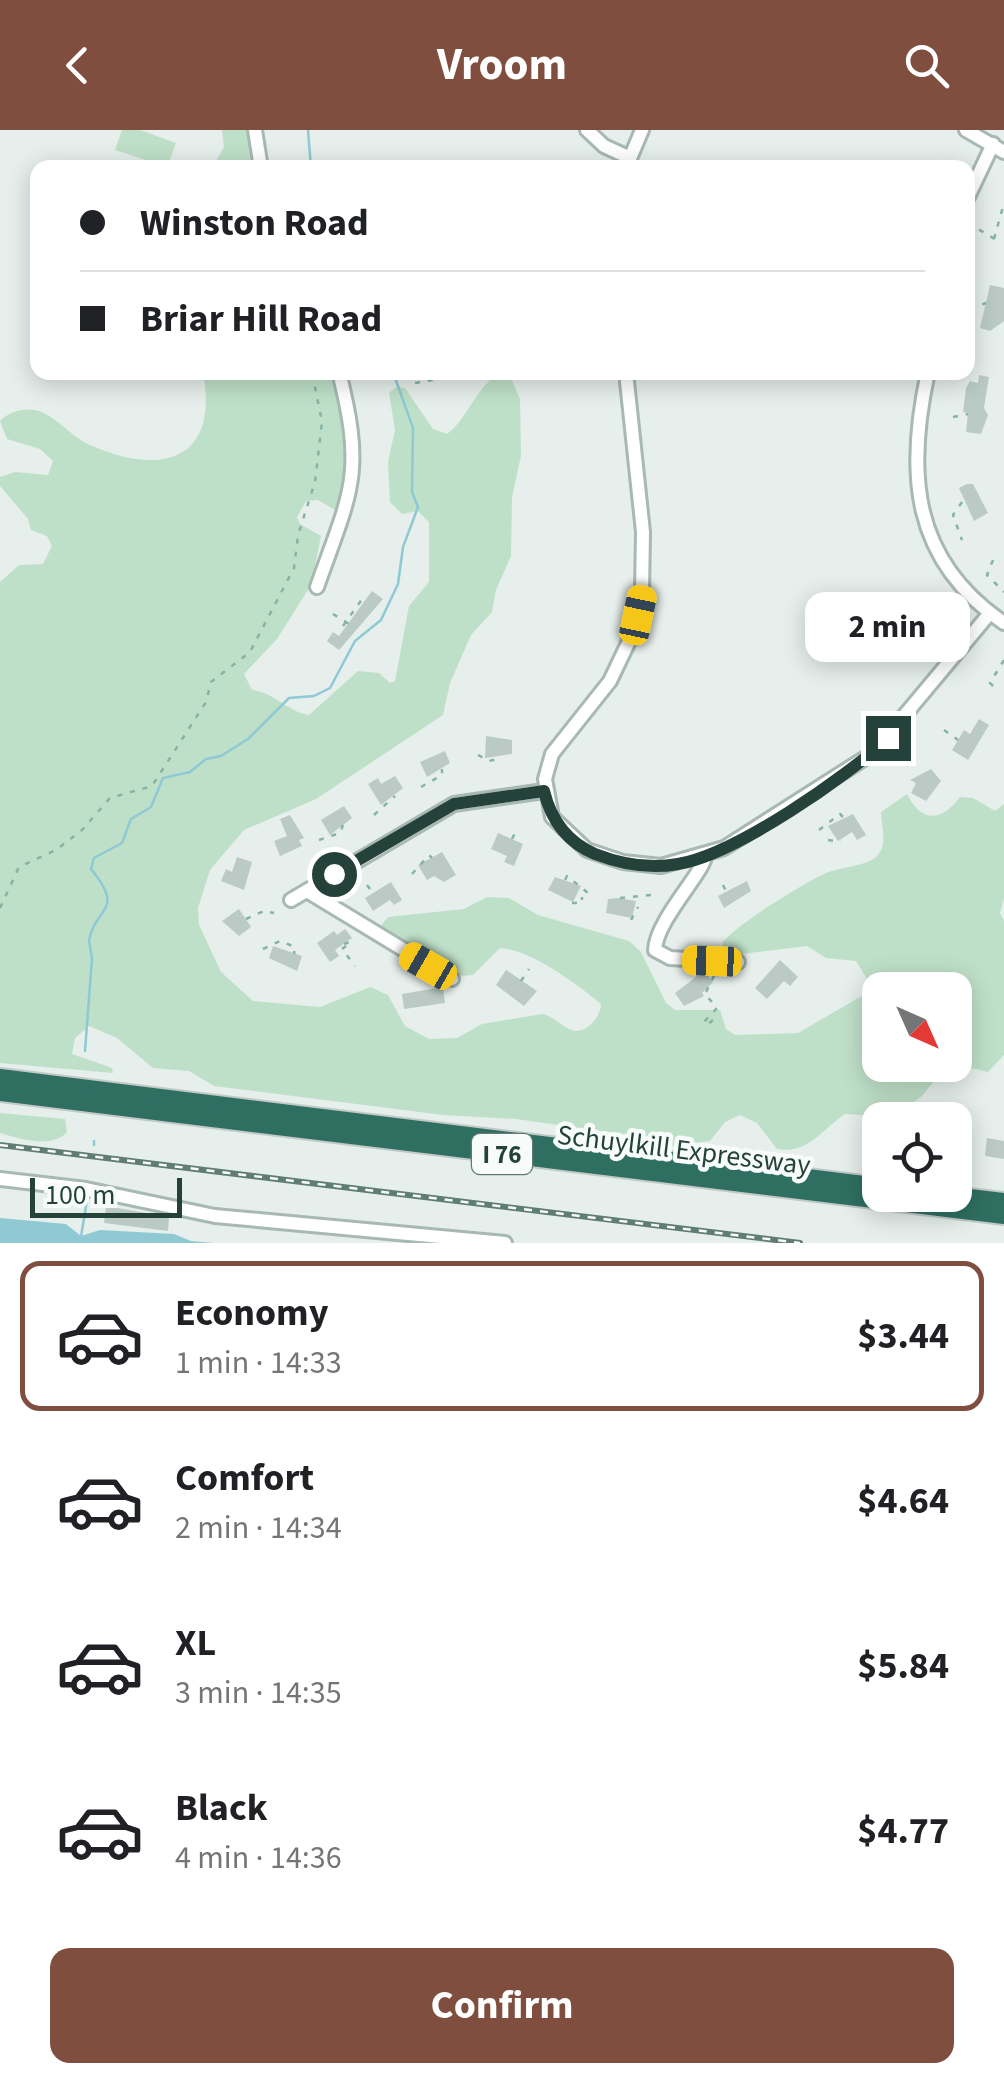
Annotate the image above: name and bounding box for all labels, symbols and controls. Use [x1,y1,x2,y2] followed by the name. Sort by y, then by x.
[437,33,567,97] text: Vroom
[50,38,105,93] icon: back
[899,38,954,93] icon: search
[140,196,369,250] text: Winston Road
[140,292,382,346] text: Briar Hill Road
[617,583,659,647] car
[806,593,970,663] callout: 2 min
[849,604,926,650] text: 2 min
[866,716,911,761] route end
[312,852,357,897] route start
[395,938,461,994] car
[681,945,743,977] car
[862,972,972,1082] north arrow
[862,972,972,1212] map controls
[862,1102,972,1212] button: locate
[555,1115,813,1185] street label: Schuylkill Expressway
[472,1134,532,1174] road number: I 76
[30,1173,182,1218] scale bar
[45,1175,116,1215] text: 100 m
[175,1286,328,1340] text: Economy
[55,1291,145,1381] icon: car
[857,1309,949,1363] text: $3.44
[175,1340,342,1386] text: 1 min · 14:33
[175,1451,314,1505] text: Comfort
[55,1456,145,1546] icon: car
[857,1474,949,1528] text: $4.64
[175,1505,342,1551] text: 2 min · 14:34
[175,1616,216,1670] text: XL
[55,1621,145,1711] icon: car
[857,1639,949,1693] text: $5.84
[175,1670,342,1716] text: 3 min · 14:35
[175,1781,268,1835] text: Black
[55,1786,145,1876] icon: car
[857,1804,949,1858] text: $4.77
[175,1835,342,1881] text: 4 min · 14:36
[50,1948,954,2063] button: Confirm

